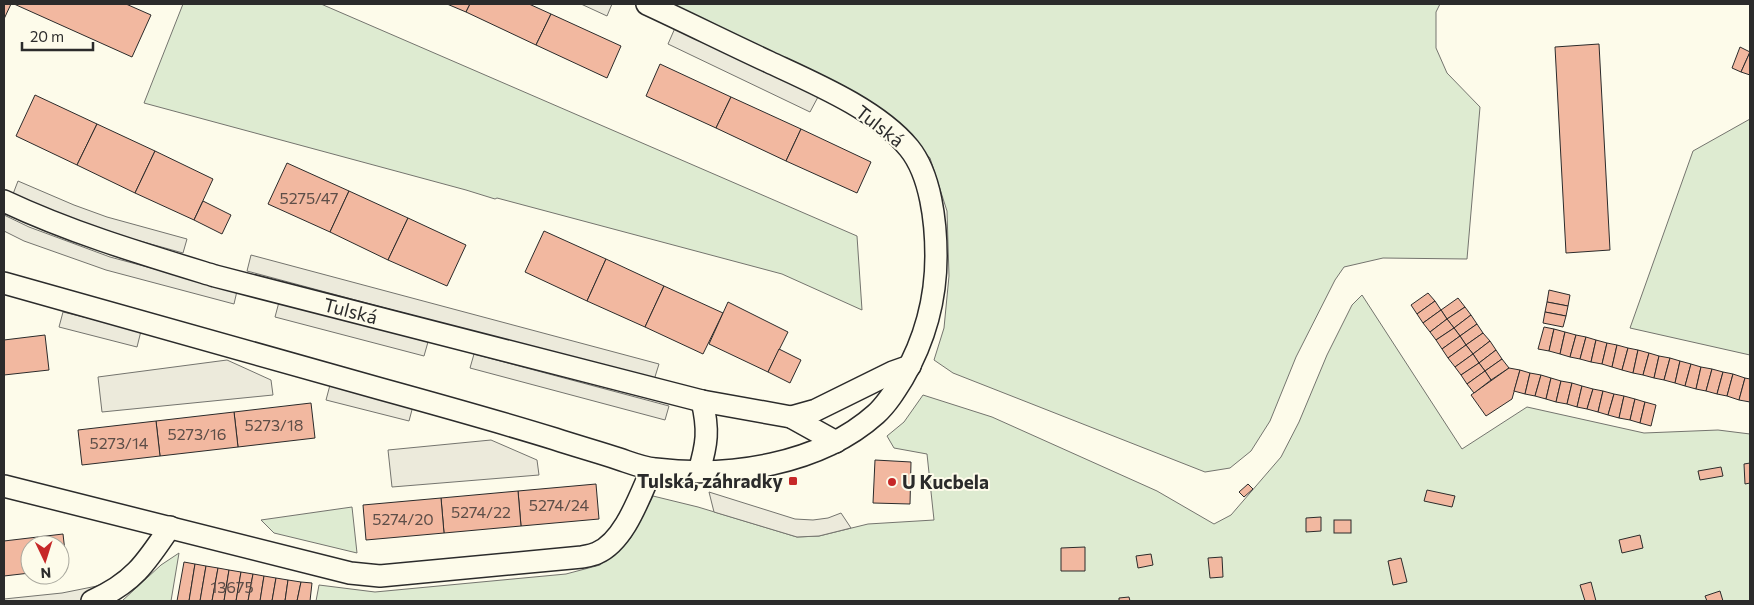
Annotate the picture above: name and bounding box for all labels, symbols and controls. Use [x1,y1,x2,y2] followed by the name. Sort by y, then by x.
[22,20,94,52] scale bar
[30,27,64,45] text: 20 m
[852,100,909,152] street label: Tulská
[280,188,338,207] house number: 5275/47
[321,292,380,328] street label: Tulská
[245,415,303,434] house number: 5273/18
[168,424,226,443] house number: 5273/16
[90,433,149,452] house number: 5273/14
[637,469,784,492] place label: Tulská, záhradky
[902,470,989,493] place label: U Kucbela
[787,475,799,487] marker: Tulská, záhradky
[886,476,898,488] marker: U Kucbela
[529,495,590,514] house number: 5274/24
[451,502,511,521] house number: 5274/22
[372,509,434,528] house number: 5274/20
[20,535,70,585] north arrow
[40,565,52,582] text: N
[210,577,254,596] house number: 13675

